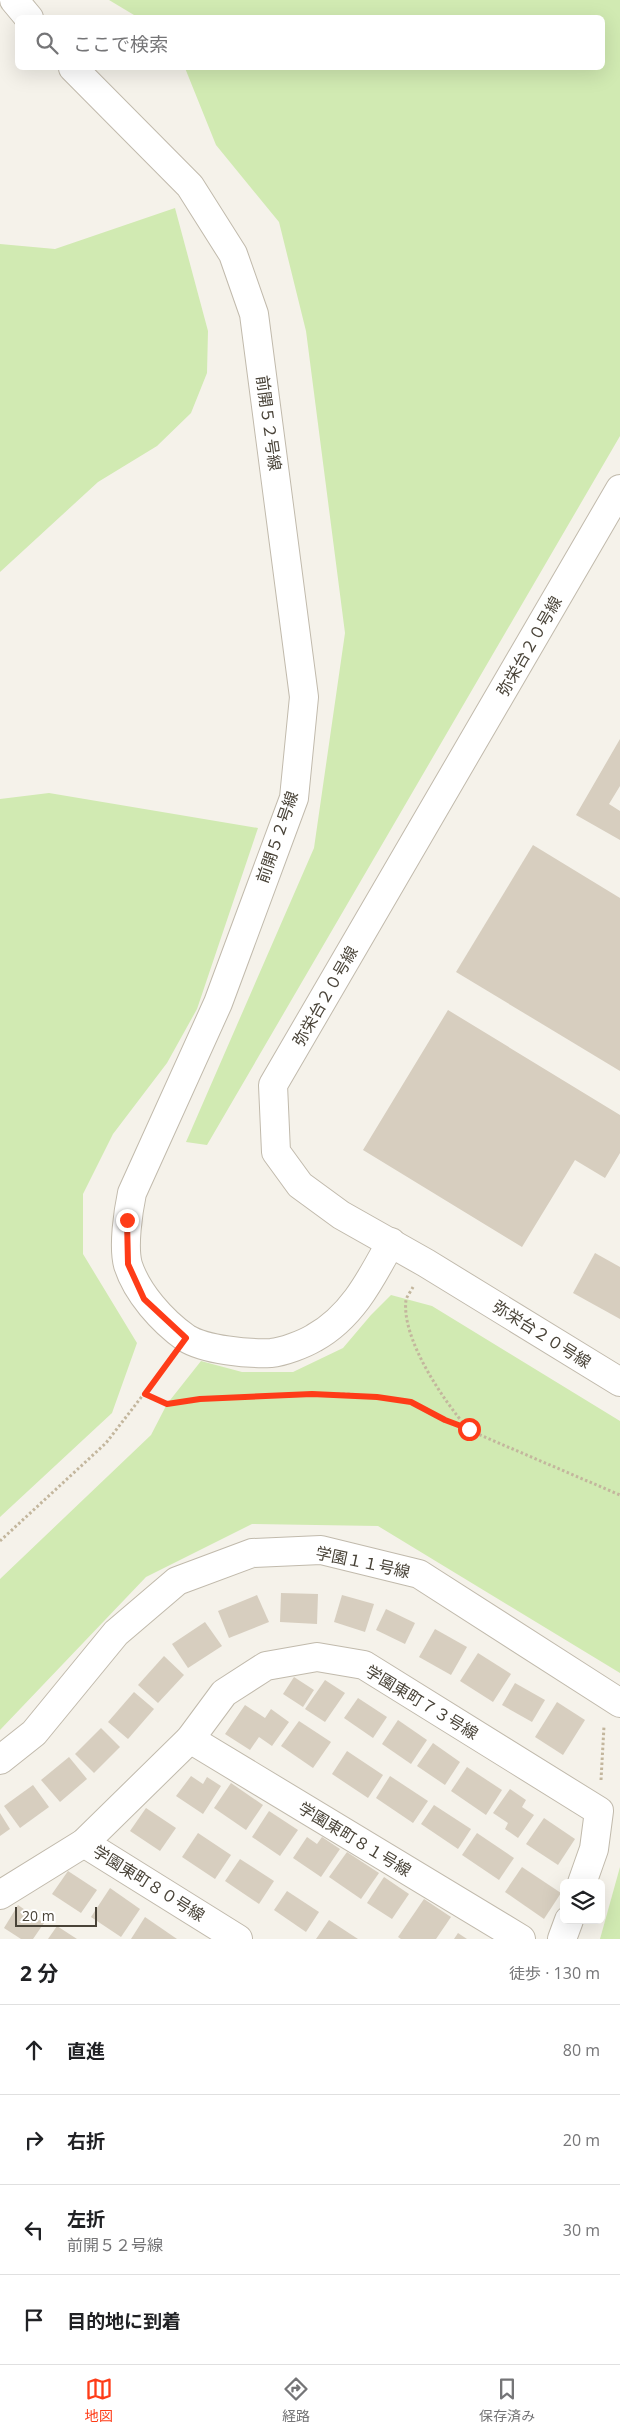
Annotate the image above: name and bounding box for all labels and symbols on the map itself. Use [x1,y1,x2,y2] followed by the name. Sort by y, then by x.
[251,374,287,472] street label: 前開５２号線
[491,592,567,700] street label: 弥栄台２０号線
[251,788,303,886] street label: 前開５２号線
[287,942,363,1050] street label: 弥栄台２０号線
[116,1209,139,1232] route end
[489,1295,595,1373] street label: 弥栄台２０号線
[458,1418,481,1441] route start
[314,1541,412,1583] street label: 学園１１号線
[361,1660,483,1744] street label: 学園東町７３号線
[294,1797,416,1881] street label: 学園東町８１号線
[89,1840,209,1926] street label: 学園東町８０号線
[15,1904,98,1927] scale bar

